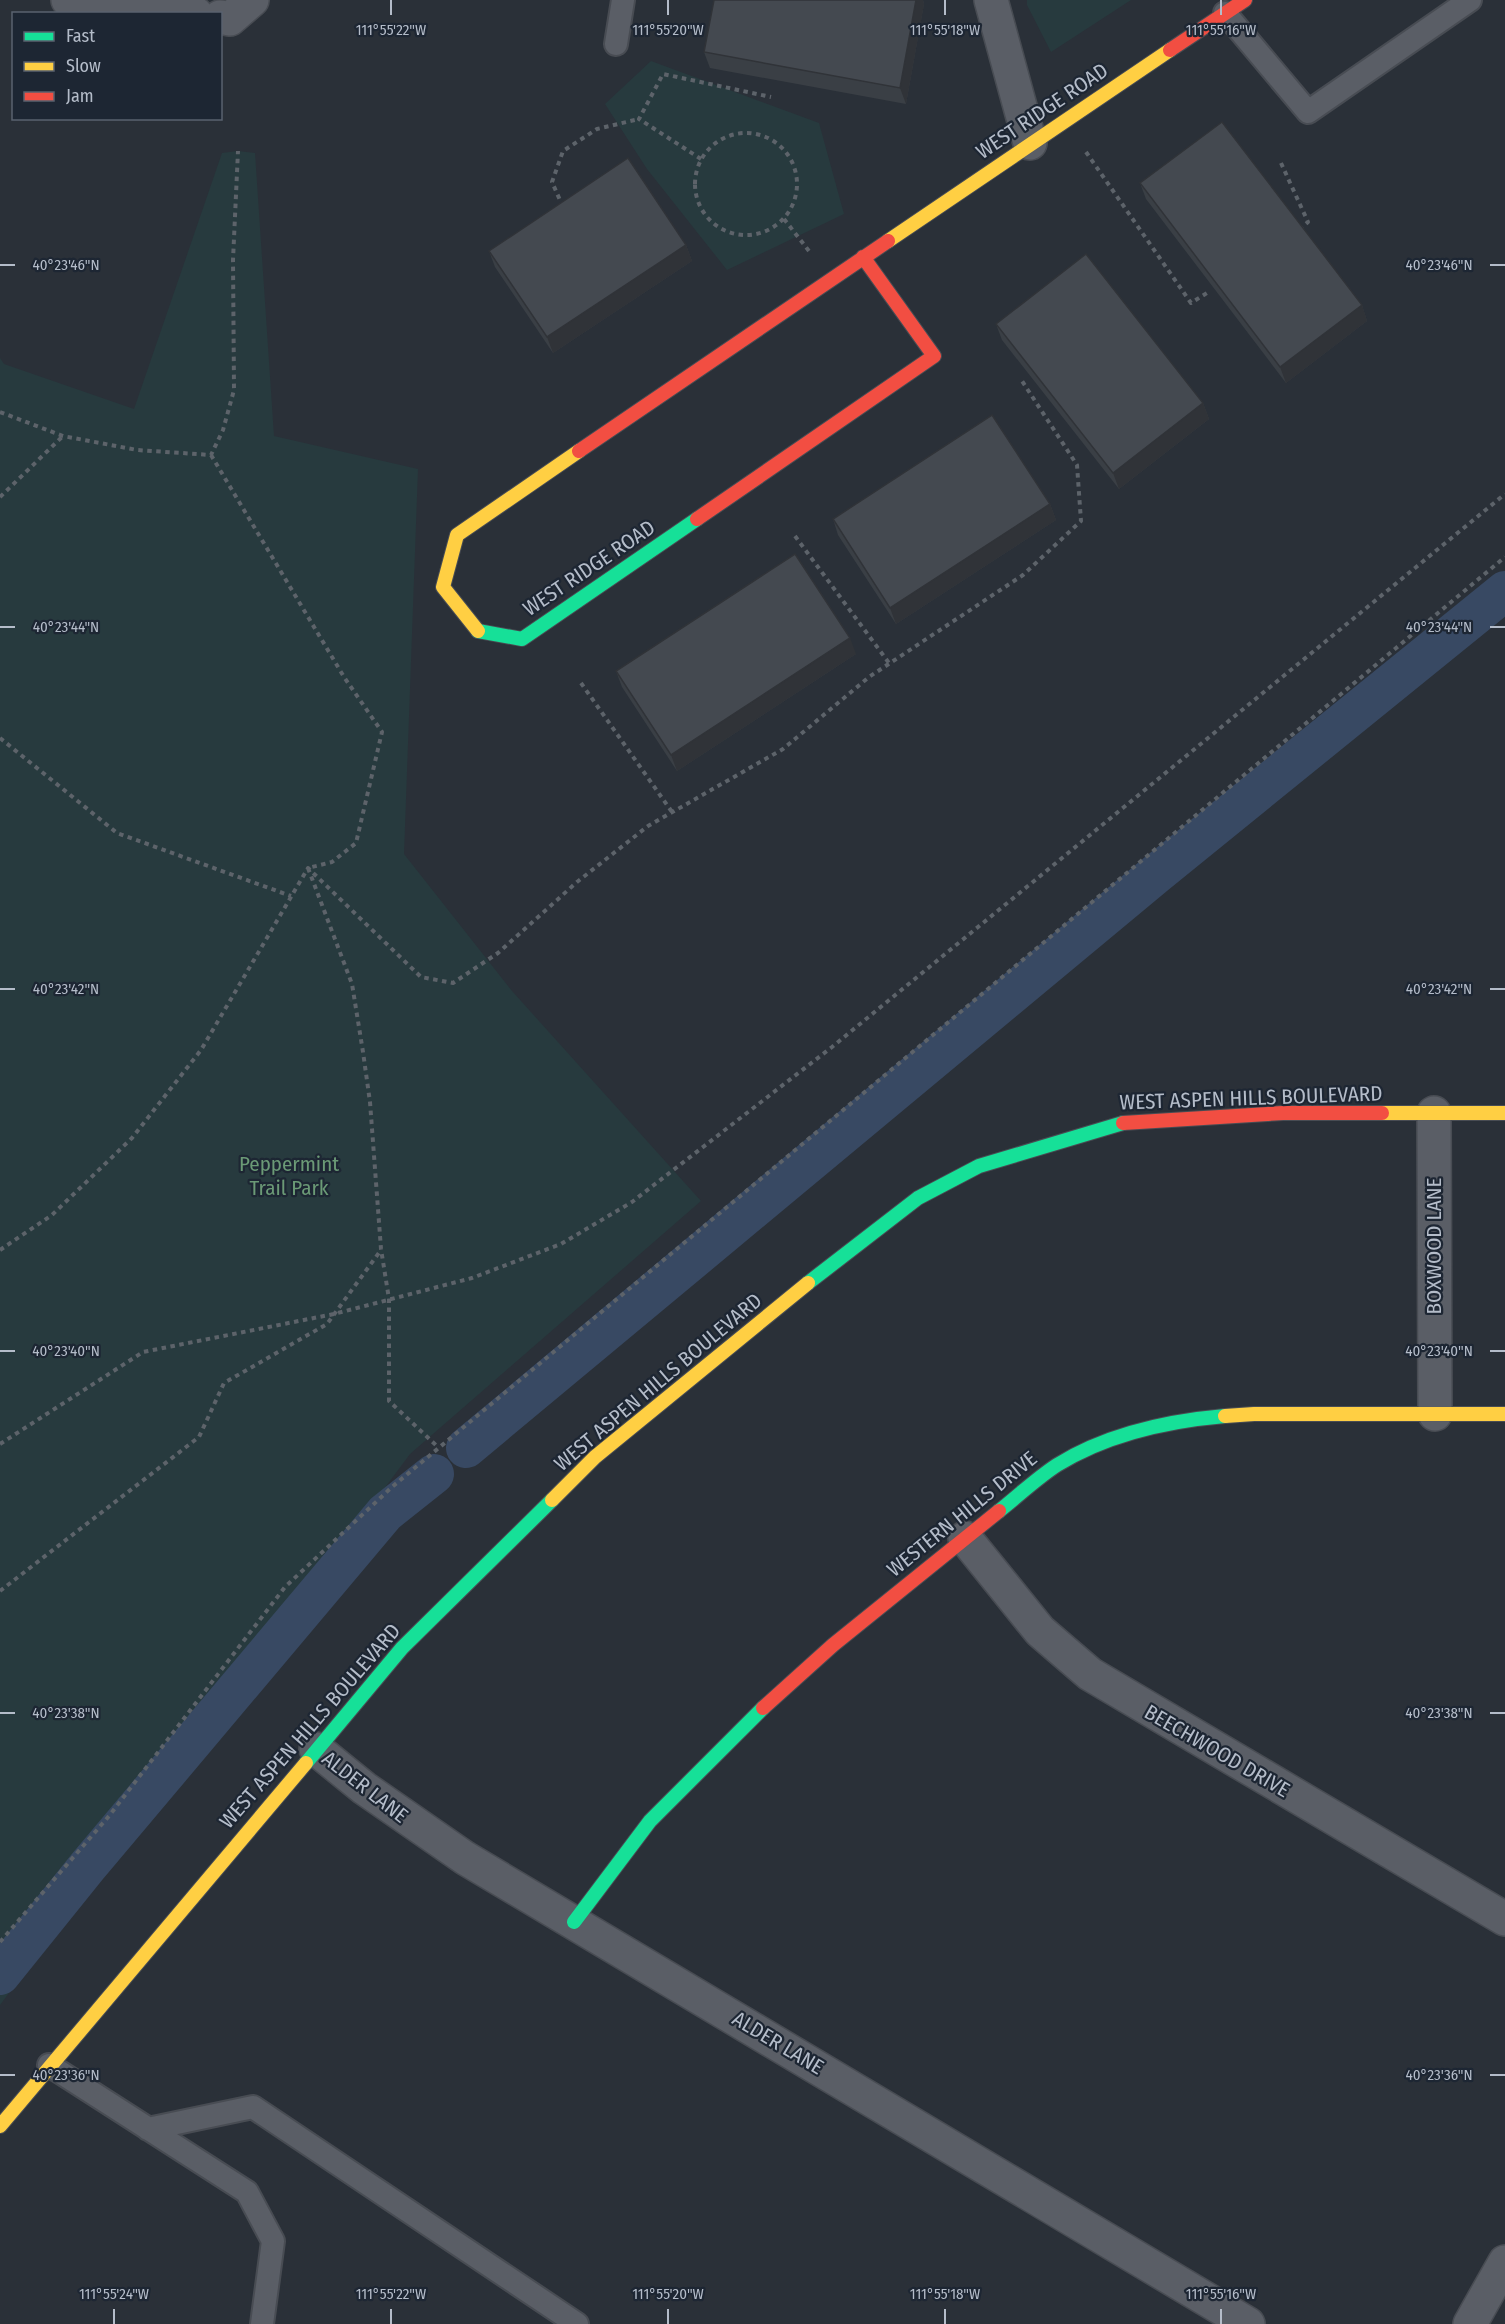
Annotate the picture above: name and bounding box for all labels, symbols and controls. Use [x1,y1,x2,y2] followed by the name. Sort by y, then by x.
[12,12,222,120] legend
[356,21,426,39] text: 111°55'22"W
[632,21,704,39] text: 111°55'20"W
[910,21,980,39] text: 111°55'18"W
[1186,21,1256,39] text: 111°55'16"W
[66,25,95,47] text: Fast
[66,55,101,77] text: Slow
[971,57,1113,165] street label: WEST RIDGE ROAD
[66,85,94,107] text: Jam
[32,256,100,274] text: 40°23'46"N
[1405,256,1473,274] text: 40°23'46"N
[518,514,660,622] street label: WEST RIDGE ROAD
[33,618,99,636] text: 40°23'44"N
[1406,618,1472,636] text: 40°23'44"N
[33,980,99,998] text: 40°23'42"N
[1406,980,1472,998] text: 40°23'42"N
[1119,1080,1383,1116] street label: WEST ASPEN HILLS BOULEVARD
[239,1151,339,1201] park label: Peppermint Trail Park
[1421,1177,1447,1314] street label: BOXWOOD LANE
[549,1287,767,1477] street label: WEST ASPEN HILLS BOULEVARD
[32,1342,100,1360] text: 40°23'40"N
[1405,1342,1473,1360] text: 40°23'40"N
[882,1445,1042,1582] street label: WESTERN HILLS DRIVE
[214,1618,406,1834] street label: WEST ASPEN HILLS BOULEVARD
[1140,1699,1294,1803] street label: BEECHWOOD DRIVE
[32,1704,100,1722] text: 40°23'38"N
[1405,1704,1473,1722] text: 40°23'38"N
[317,1745,413,1829] street label: ALDER LANE
[728,2006,828,2080] street label: ALDER LANE
[32,2066,100,2084] text: 40°23'36"N
[1405,2066,1473,2084] text: 40°23'36"N
[79,2285,149,2303] text: 111°55'24"W
[356,2285,426,2303] text: 111°55'22"W
[632,2285,704,2303] text: 111°55'20"W
[910,2285,980,2303] text: 111°55'18"W
[1186,2285,1256,2303] text: 111°55'16"W

